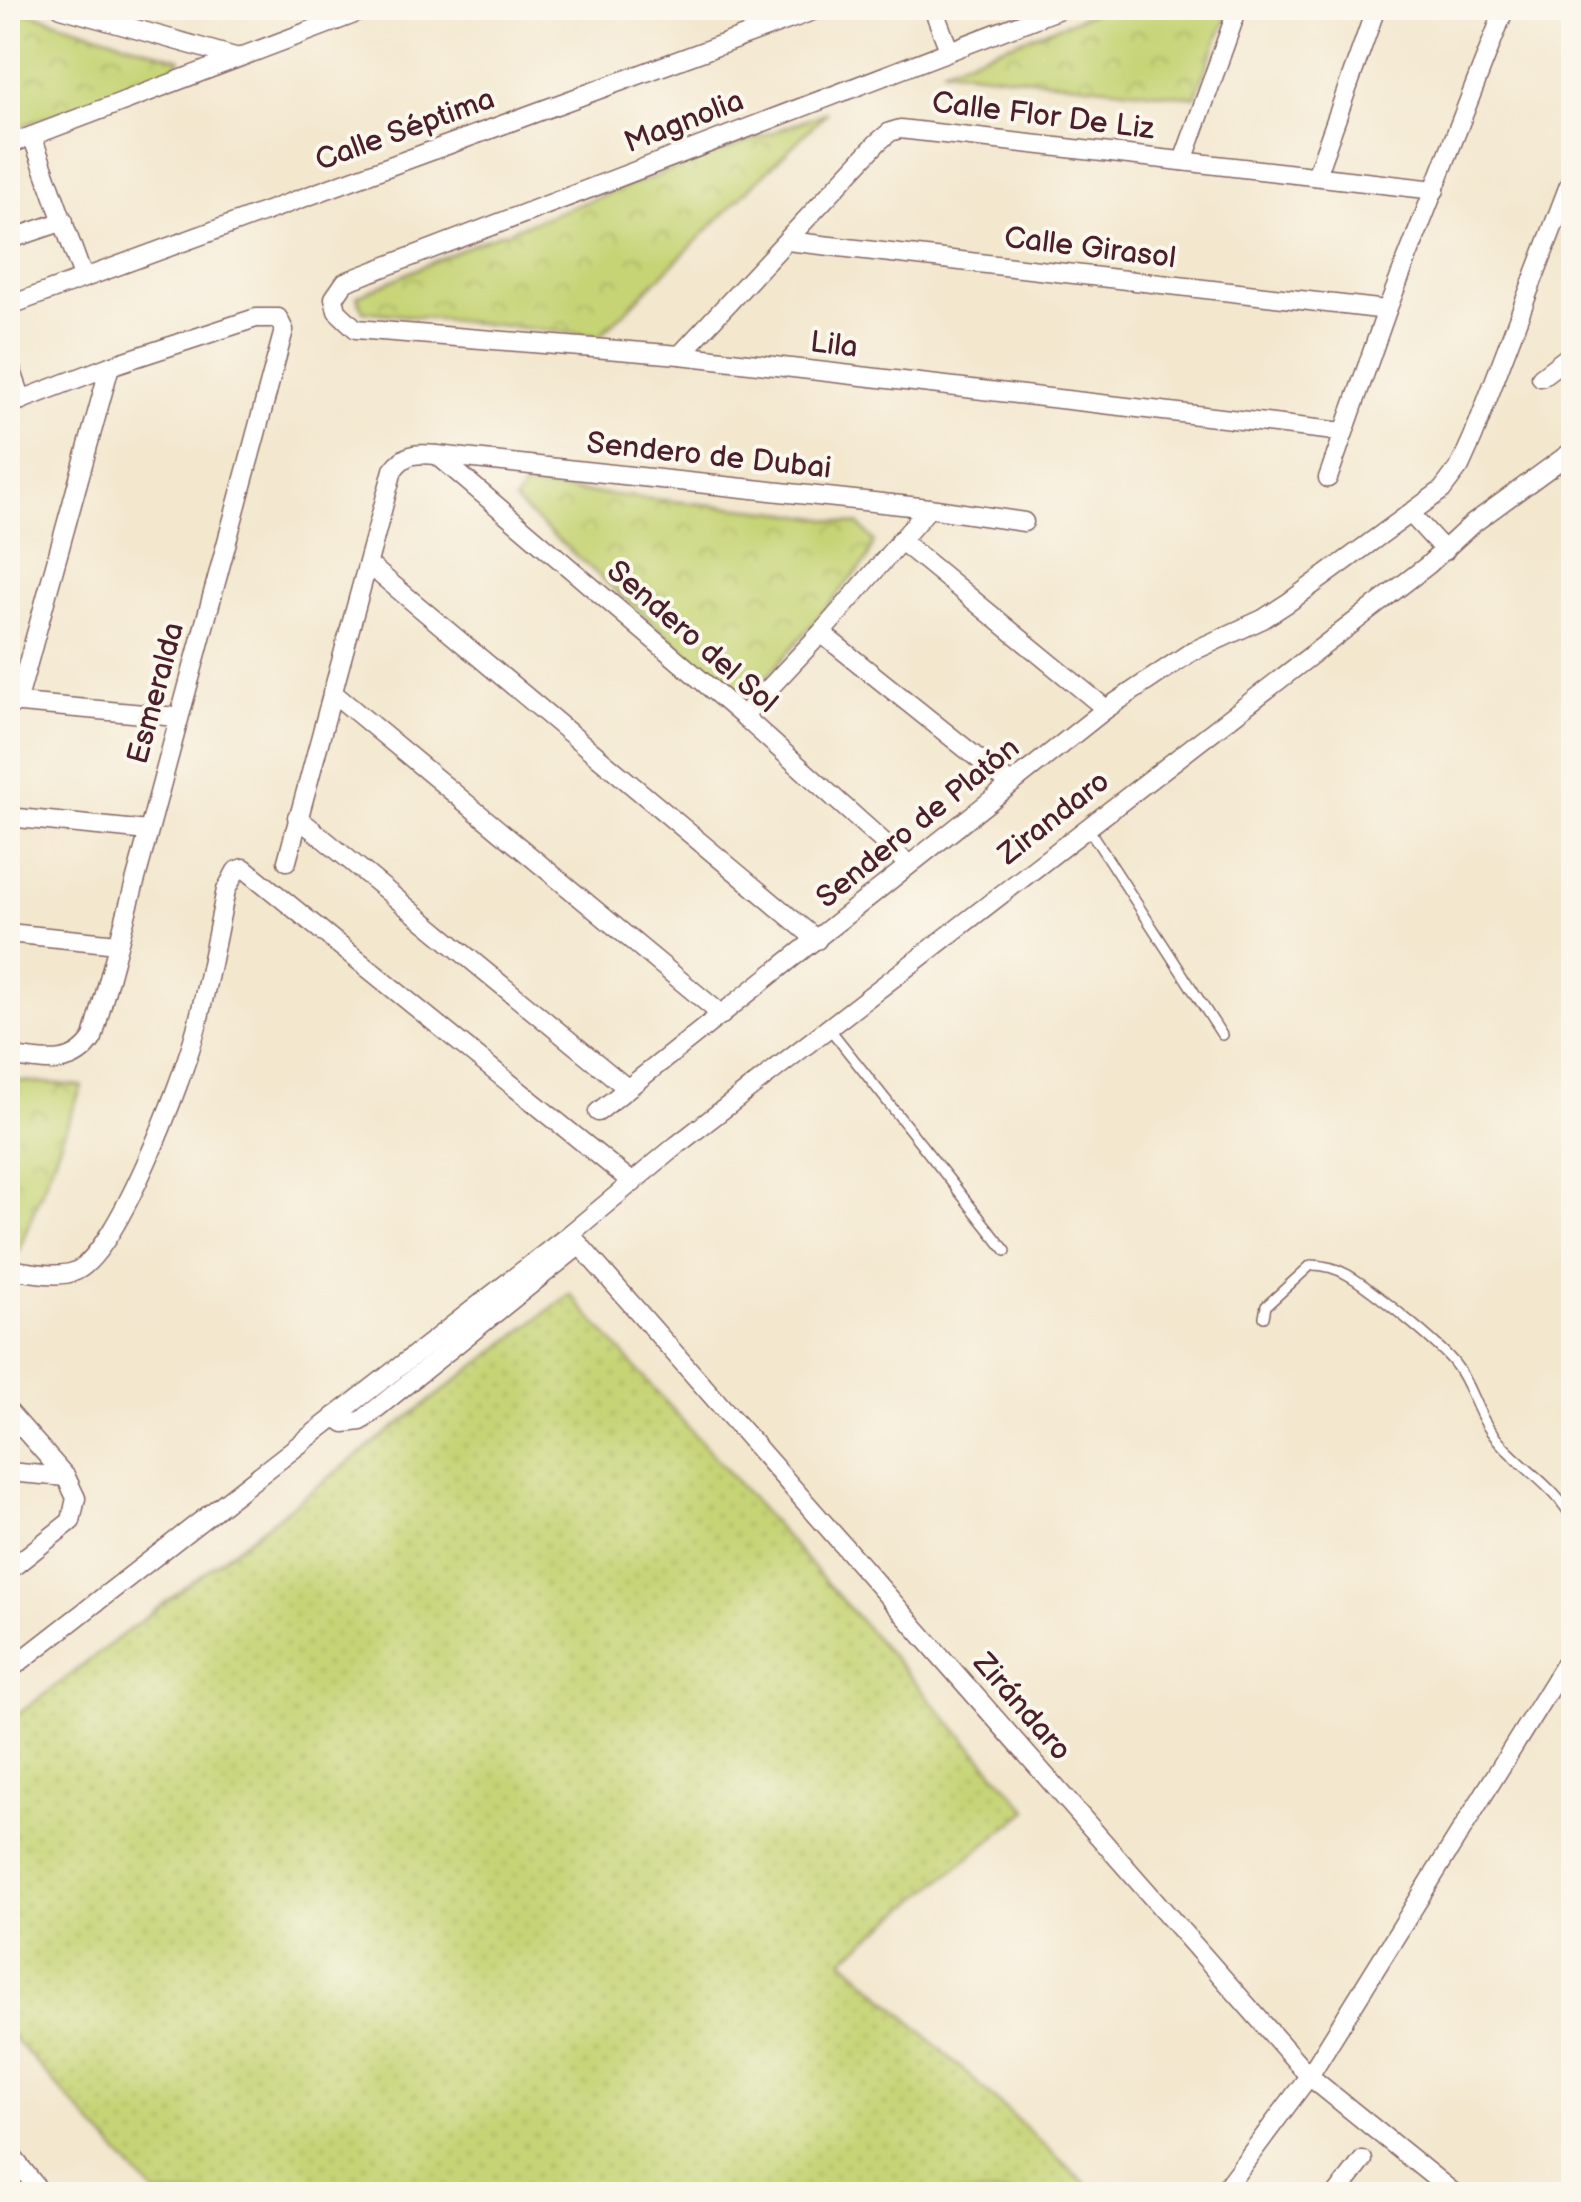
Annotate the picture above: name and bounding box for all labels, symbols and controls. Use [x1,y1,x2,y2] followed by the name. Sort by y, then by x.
[310,81,500,179] street label: Calle Séptima
[619,83,749,161] street label: Magnolia
[930,85,1157,148] street label: Calle Flor De Liz
[1002,220,1178,276] street label: Calle Girasol
[808,324,860,366] street label: Lila
[585,425,833,487] street label: Sendero de Dubai
[599,553,785,721] street label: Sendero del Sol
[120,618,192,768] street label: Esmeralda
[809,730,1027,916] street label: Sendero de Platón
[991,763,1117,873] street label: Zirandaro
[965,1645,1079,1768] street label: Zirándaro

